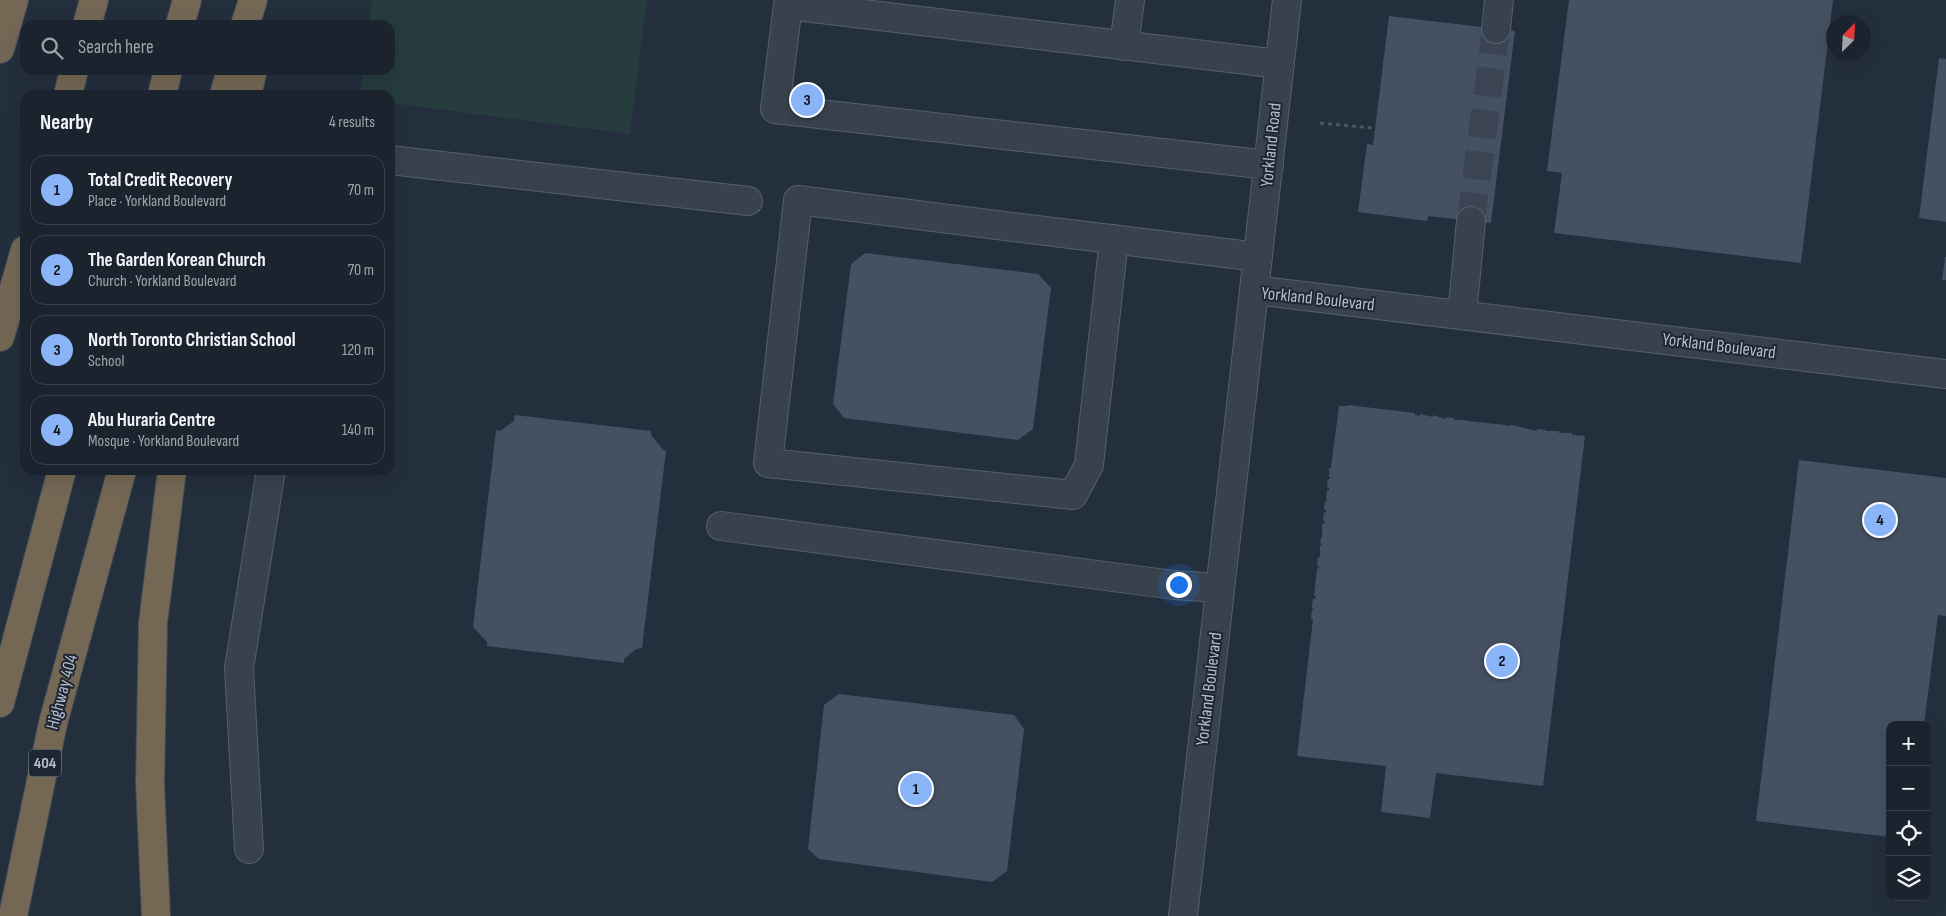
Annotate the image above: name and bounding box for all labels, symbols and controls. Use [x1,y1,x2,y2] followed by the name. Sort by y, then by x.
[1826,15,1871,60] north arrow
[20,20,395,75] search box
[38,34,66,62] icon: search
[78,36,154,59] text: Search here
[791,81,823,119] pin: 3
[1256,102,1286,188] street label: Yorkland Road
[40,110,93,135] text: Nearby
[329,113,375,132] text: 4 results
[88,169,232,192] text: Total Credit Recovery
[54,181,60,200] text: 1
[348,181,374,200] text: 70 m
[88,192,226,211] text: Place · Yorkland Boulevard
[88,249,266,272] text: The Garden Korean Church
[53,261,61,280] text: 2
[348,261,374,280] text: 70 m
[88,272,236,291] text: Church · Yorkland Boulevard
[1260,283,1376,315] street label: Yorkland Boulevard
[88,329,296,352] text: North Toronto Christian School
[1661,329,1777,363] street label: Yorkland Boulevard
[53,341,61,360] text: 3
[342,341,374,360] text: 120 m
[88,352,124,371] text: School
[88,409,215,432] text: Abu Huraria Centre
[53,421,61,440] text: 4
[342,421,374,440] text: 140 m
[88,432,239,451] text: Mosque · Yorkland Boulevard
[1864,501,1896,539] pin: 4
[1166,572,1192,598] your location
[1192,631,1226,747] street label: Yorkland Boulevard
[1486,642,1518,680] pin: 2
[42,652,82,732] street label: Highway 404
[1886,721,1931,901] map controls
[1886,721,1931,766] button: +
[29,750,61,776] road number: 404
[1886,766,1931,811] button: −
[900,770,932,808] pin: 1
[1886,811,1931,856] button: locate
[1886,856,1931,901] button: layers

